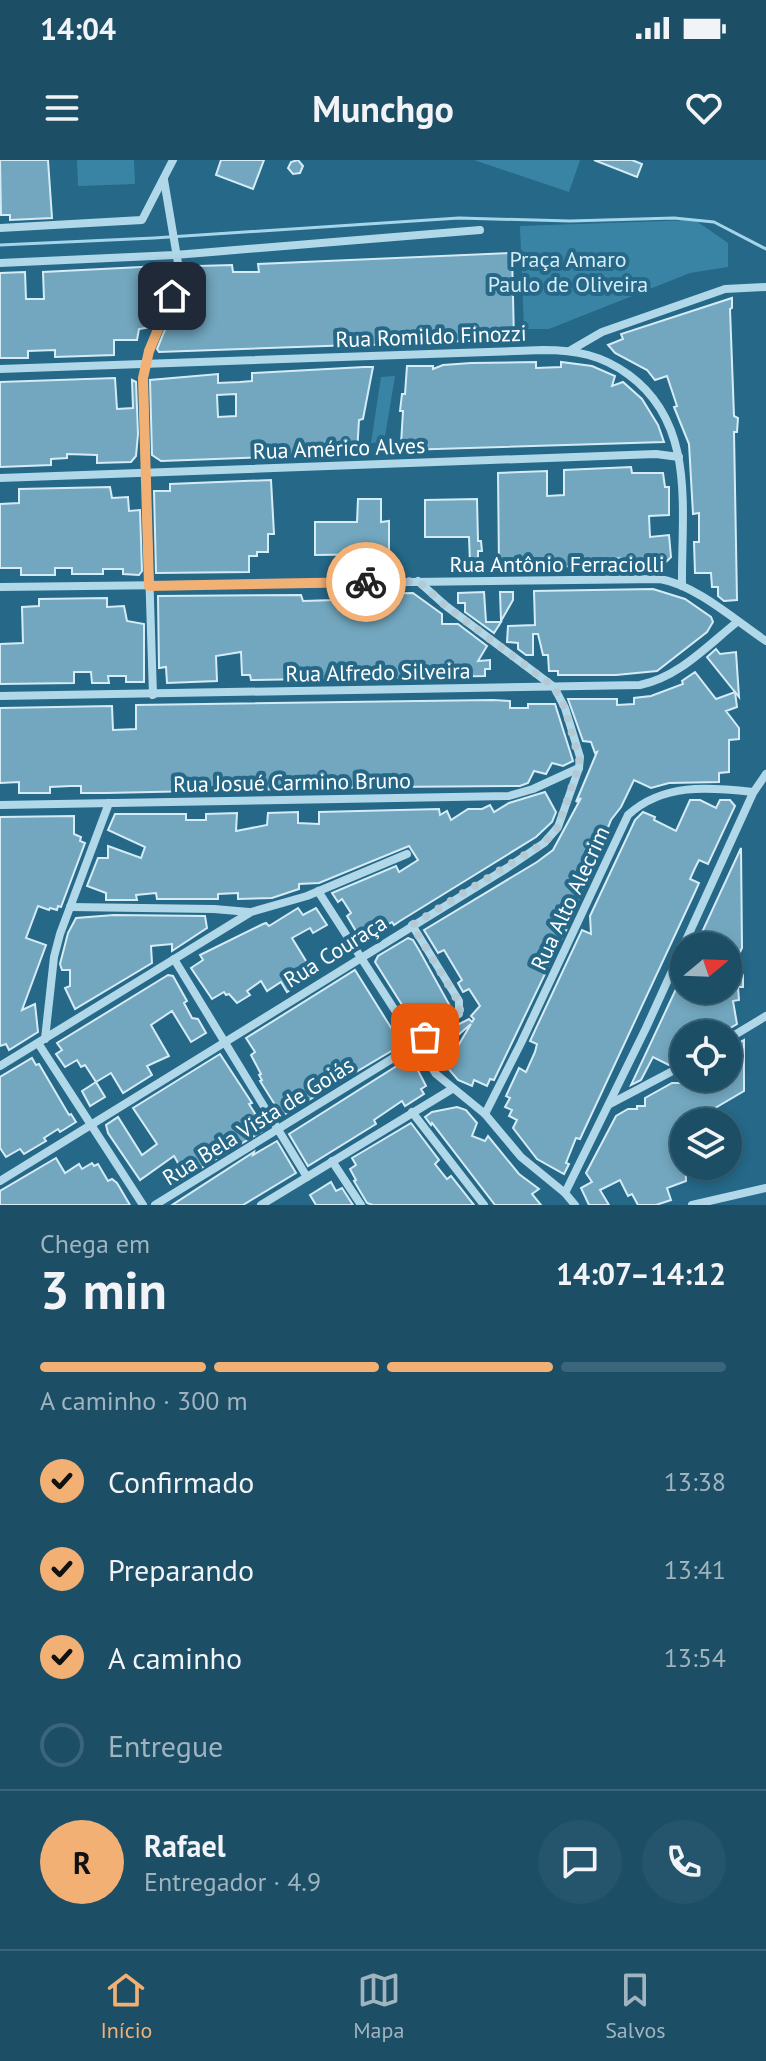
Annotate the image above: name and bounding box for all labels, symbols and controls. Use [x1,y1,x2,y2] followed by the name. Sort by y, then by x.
[40,9,116,48] text: 14:04
[312,85,454,132] text: Munchgo
[40,86,84,130] icon: menu
[682,86,726,130] icon: heart
[488,245,648,298] park label: Praça Amaro Paulo de Oliveira
[138,262,206,330] pin
[150,274,194,318] icon: home
[335,319,527,353] street label: Rua Romildo Finozzi
[252,431,426,465] street label: Rua Américo Alves
[326,542,406,622] courier
[449,550,665,578] street label: Rua Antônio Ferraciolli
[344,560,388,604] icon: bike
[285,656,471,688] street label: Rua Alfredo Silveira
[173,766,411,798] street label: Rua Josué Carmino Bruno
[524,822,616,974] street label: Rua Alto Alecrim
[278,908,392,994] street label: Rua Couraça
[670,932,742,1004] north arrow
[670,932,742,1180] map controls
[391,1003,459,1071] pin
[403,1015,447,1059] icon: bag
[670,1020,742,1092] button: locate
[157,1051,359,1191] street label: Rua Bela Vista de Goiás
[670,1108,742,1180] button: layers
[40,1227,150,1260] text: Chega em
[556,1254,726,1293] text: 14:07–14:12
[40,1256,167,1323] text: 3 min
[40,1384,248,1417] text: A caminho · 300 m
[40,1459,84,1503] icon: check
[108,1462,254,1501] text: Confirmado
[664,1465,726,1498] text: 13:38
[40,1547,84,1591] icon: check
[108,1550,254,1589] text: Preparando
[664,1553,726,1586] text: 13:41
[40,1635,84,1679] icon: check
[108,1638,242,1677] text: A caminho
[664,1641,726,1674] text: 13:54
[108,1726,223,1765] text: Entregue
[538,1820,622,1904] button: chat
[642,1820,726,1904] button: phone
[144,1826,226,1865] text: Rafael
[73,1843,91,1882] text: R
[144,1865,321,1898] text: Entregador · 4.9
[100,1968,152,2044] tab: Início
[353,1968,404,2044] tab: Mapa
[605,1968,666,2044] tab: Salvos

